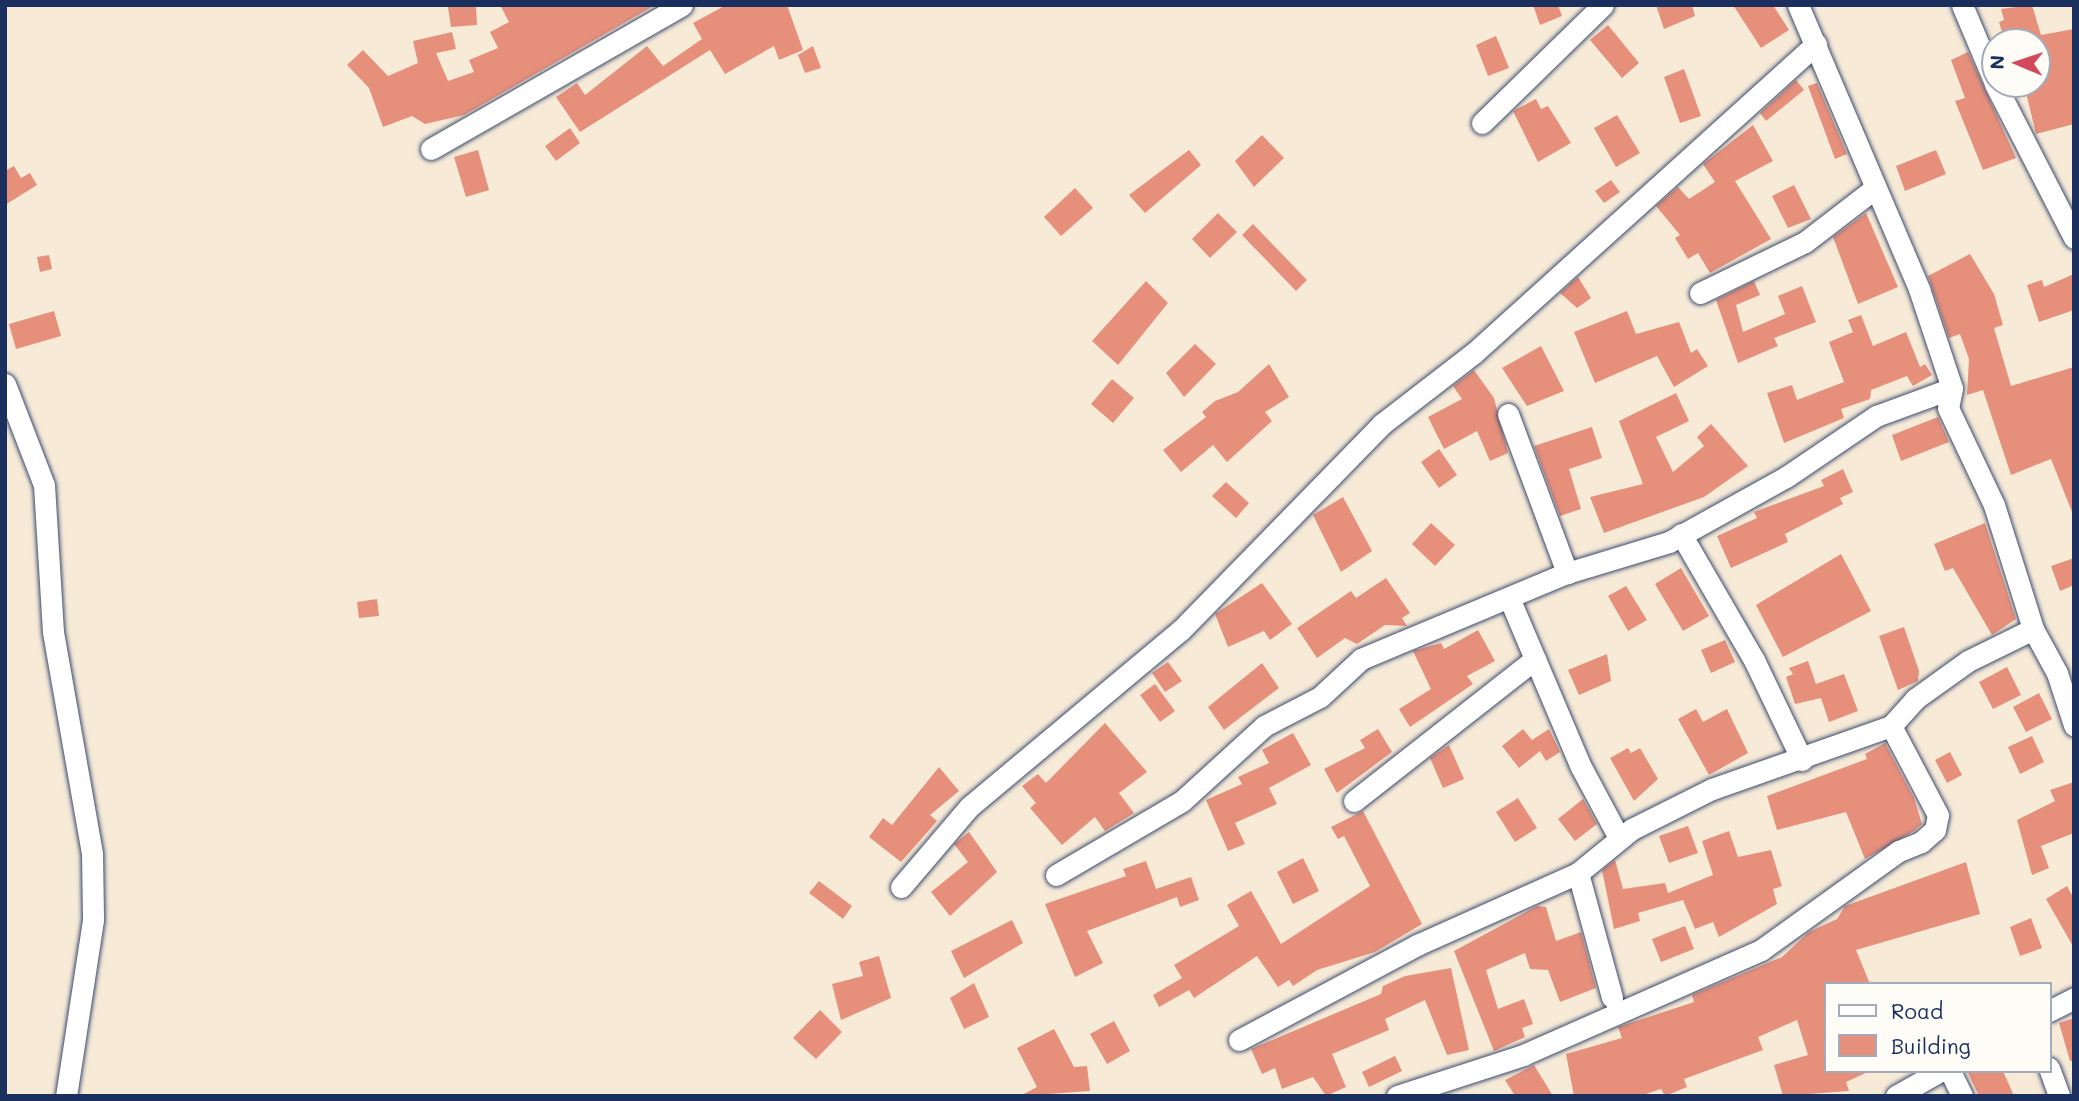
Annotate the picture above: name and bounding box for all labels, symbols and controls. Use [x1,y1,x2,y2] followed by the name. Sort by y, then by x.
[1981,28,2051,98] north arrow
[1984,55,2009,70] text: N
[1824,982,2051,1073] legend
[1891,997,1943,1024] text: Road
[1891,1032,1971,1059] text: Building

